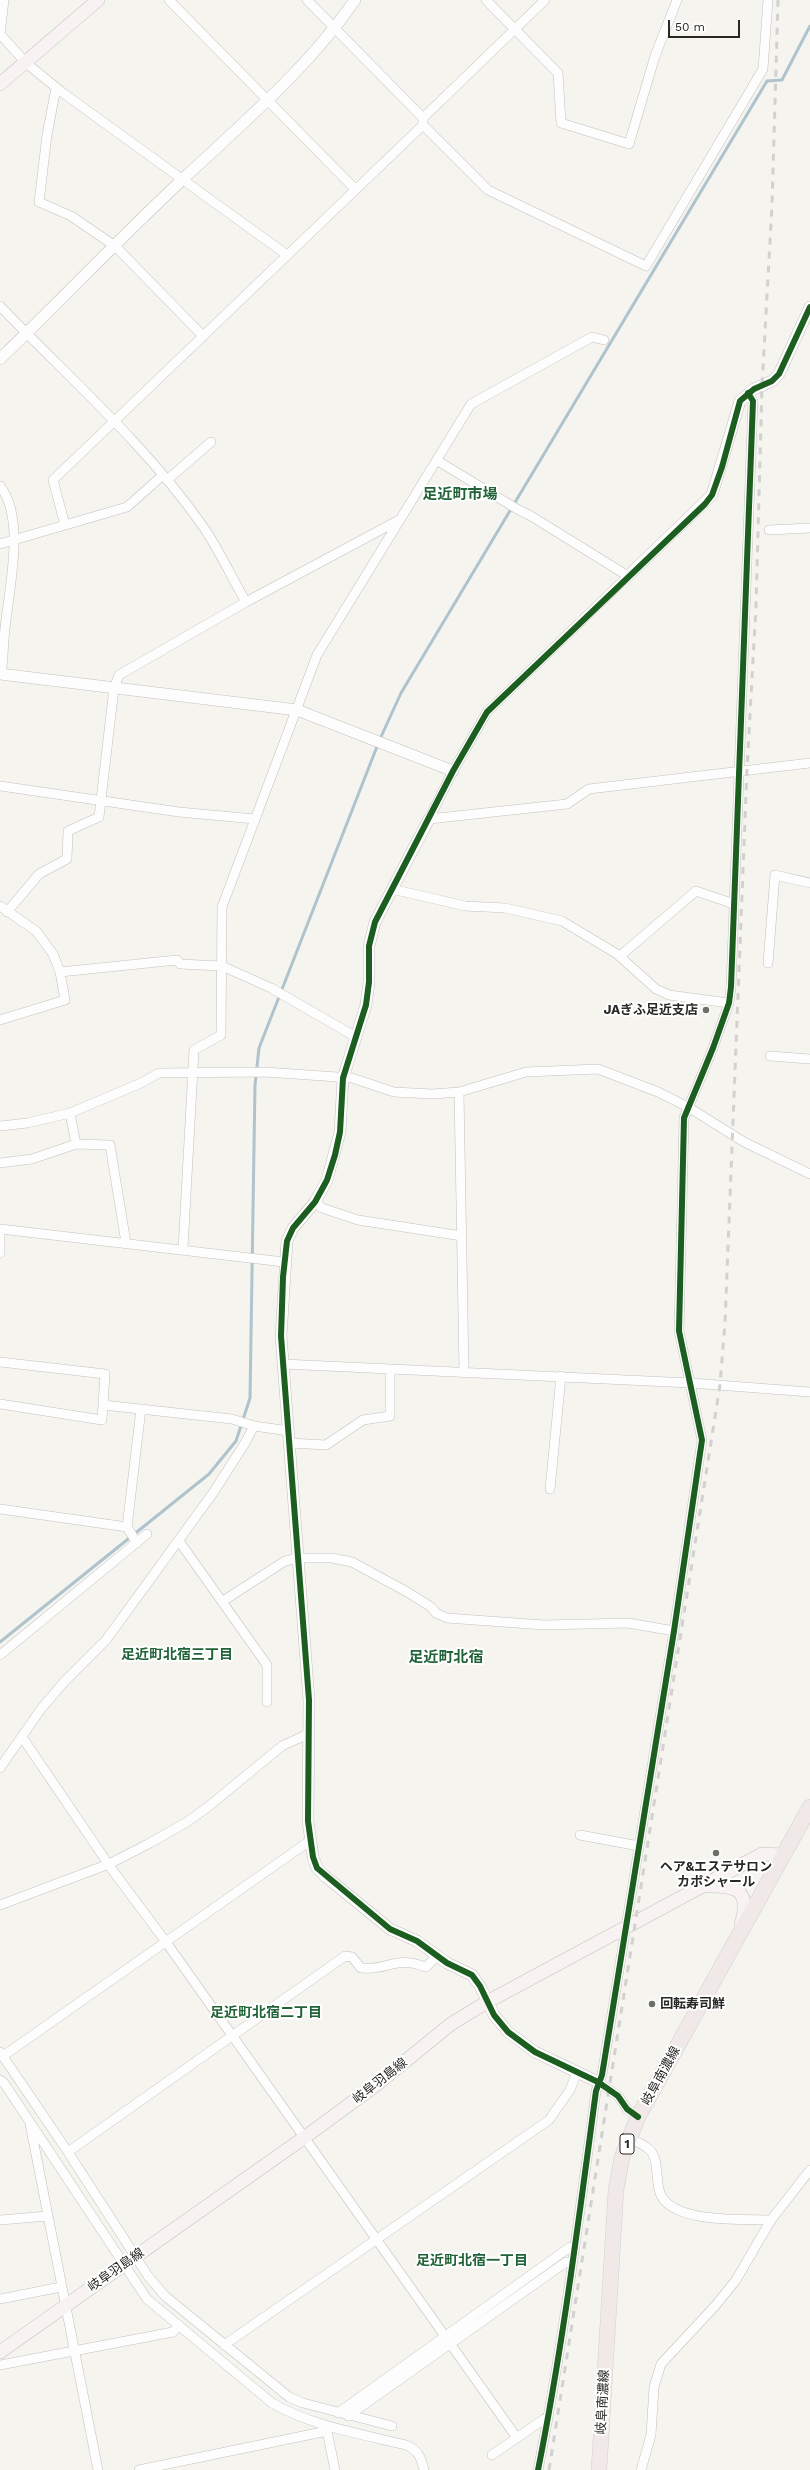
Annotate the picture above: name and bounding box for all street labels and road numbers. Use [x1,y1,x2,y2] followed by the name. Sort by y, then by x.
[638,2044,684,2108] street label: 岐阜南濃線
[350,2055,410,2107] street label: 岐阜羽島線
[620,2134,634,2154] road number: 1
[85,2245,147,2295] street label: 岐阜羽島線
[594,2369,612,2435] street label: 岐阜南濃線

